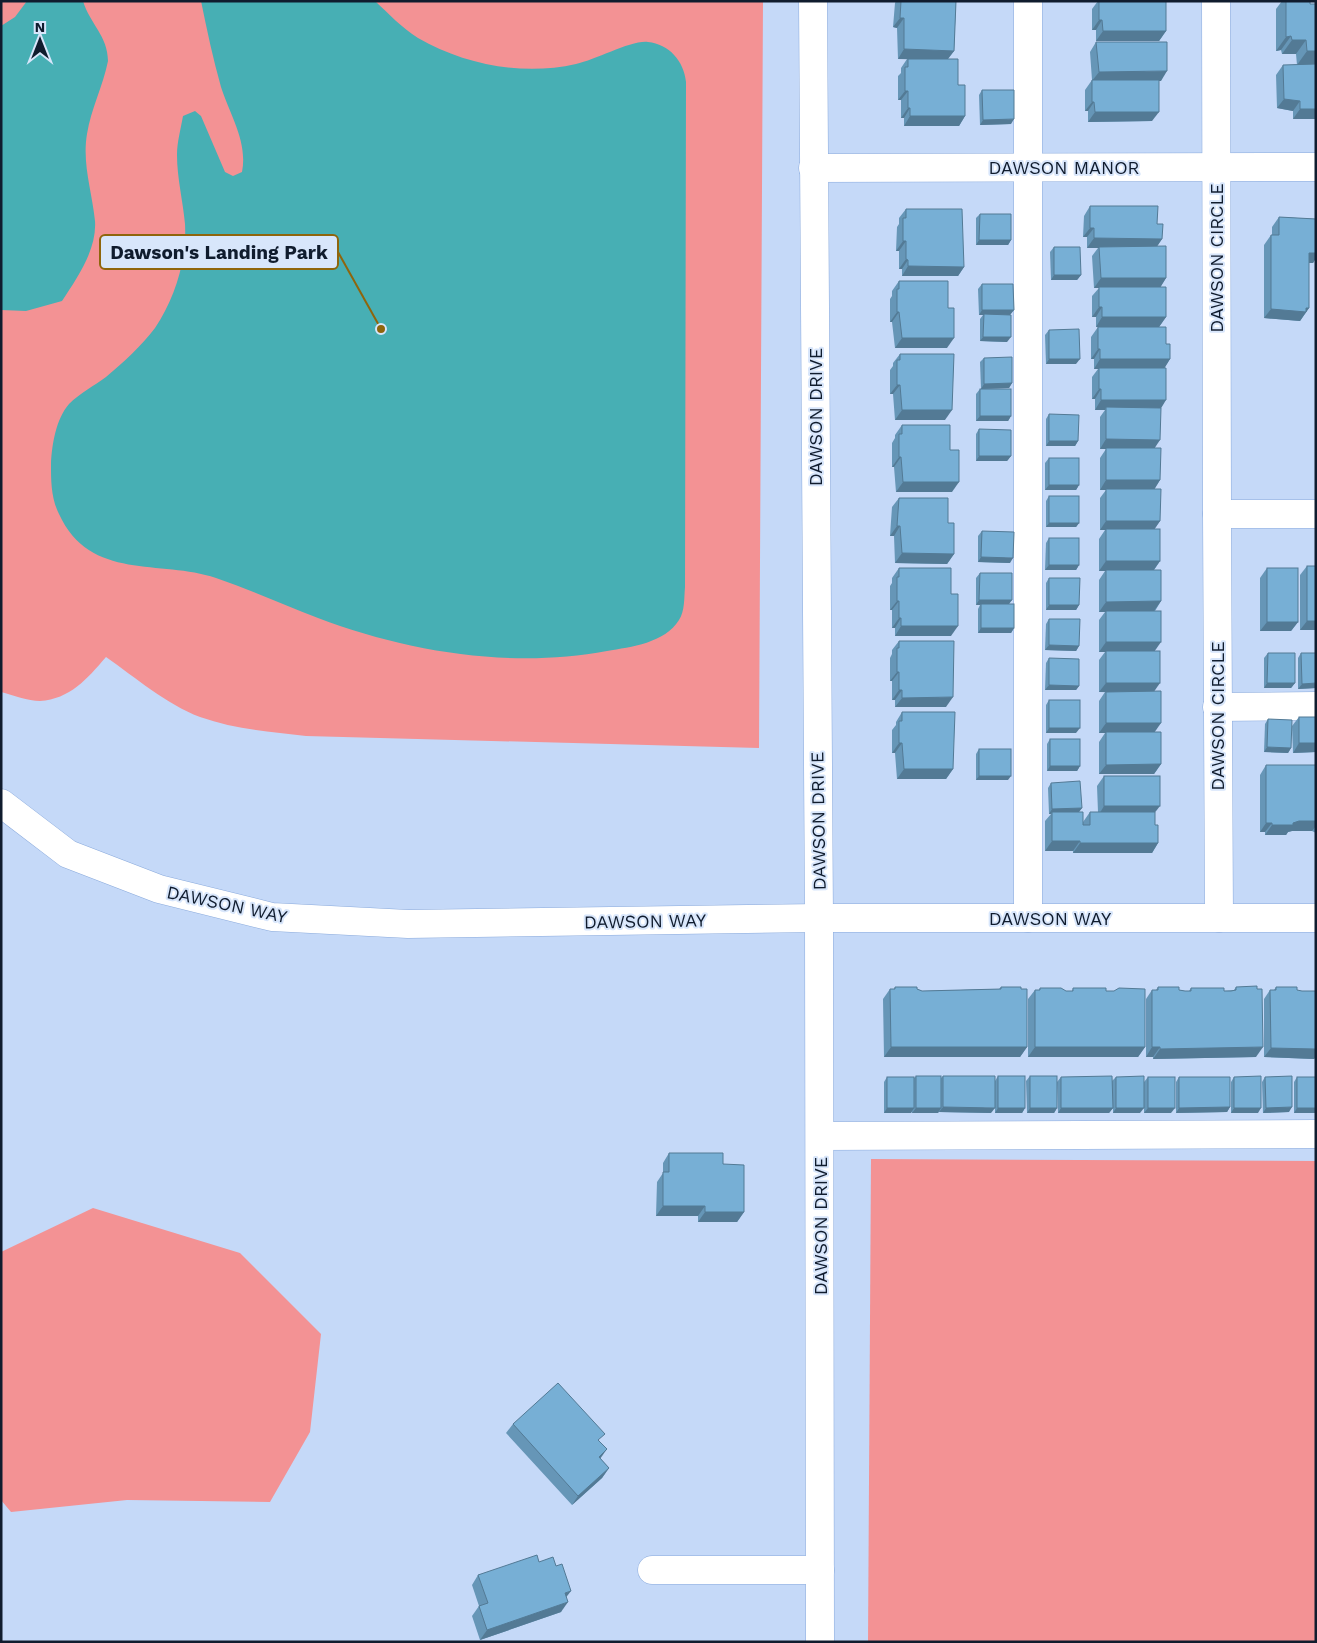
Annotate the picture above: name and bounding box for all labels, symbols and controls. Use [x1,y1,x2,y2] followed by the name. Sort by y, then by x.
[15,15,65,65] north arrow
[35,19,45,35] text: N
[988,157,1140,178] street label: DAWSON MANOR
[1206,183,1227,333] street label: DAWSON CIRCLE
[100,235,338,269] callout: Dawson's Landing Park
[110,241,328,264] text: Dawson's Landing Park
[805,348,826,486] street label: DAWSON DRIVE
[1207,641,1228,791] street label: DAWSON CIRCLE
[806,751,830,891] street label: DAWSON DRIVE
[165,881,290,927] street label: DAWSON WAY
[989,908,1112,929] street label: DAWSON WAY
[584,909,707,933] street label: DAWSON WAY
[810,1157,831,1295] street label: DAWSON DRIVE

